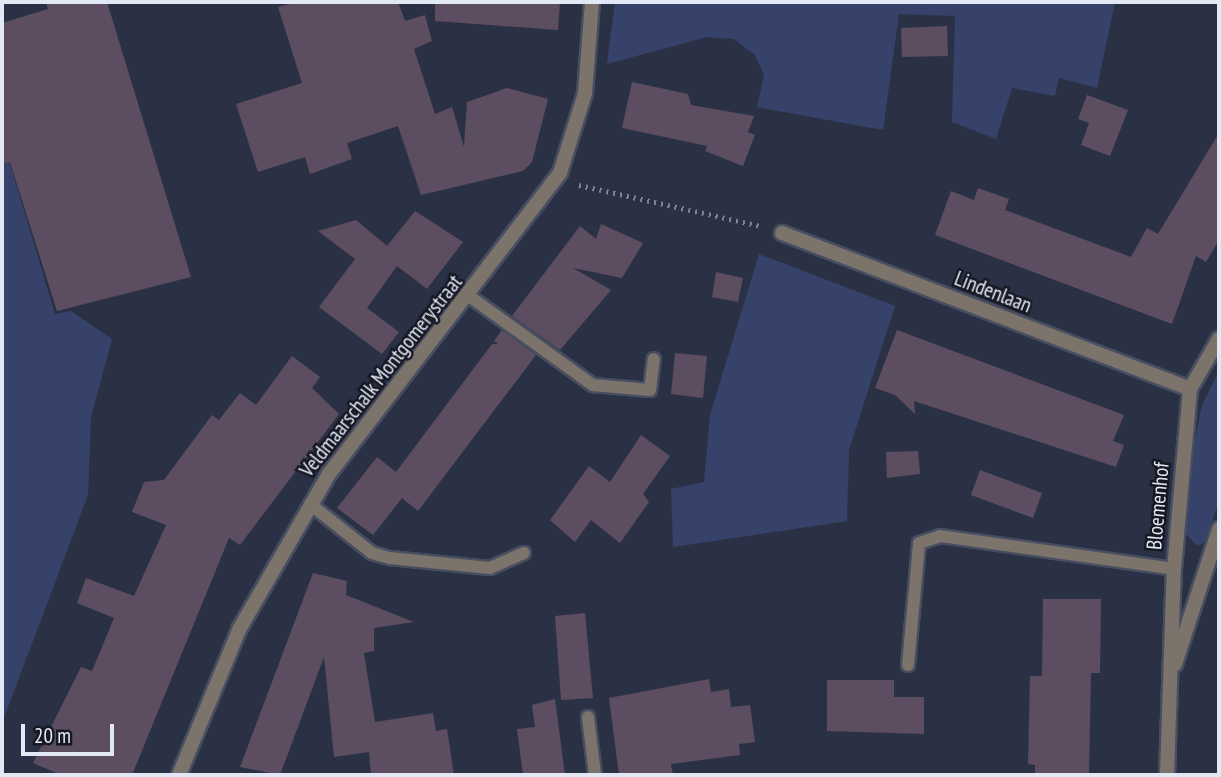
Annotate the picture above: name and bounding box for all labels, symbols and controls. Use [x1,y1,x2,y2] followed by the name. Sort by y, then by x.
[951,266,1035,318] street label: Lindenlaan
[294,270,468,482] street label: Veldmaarschalk Montgomerystraat
[1142,461,1174,551] street label: Bloemenhof
[24,710,117,754] scale bar
[34,722,71,749] text: 20 m

